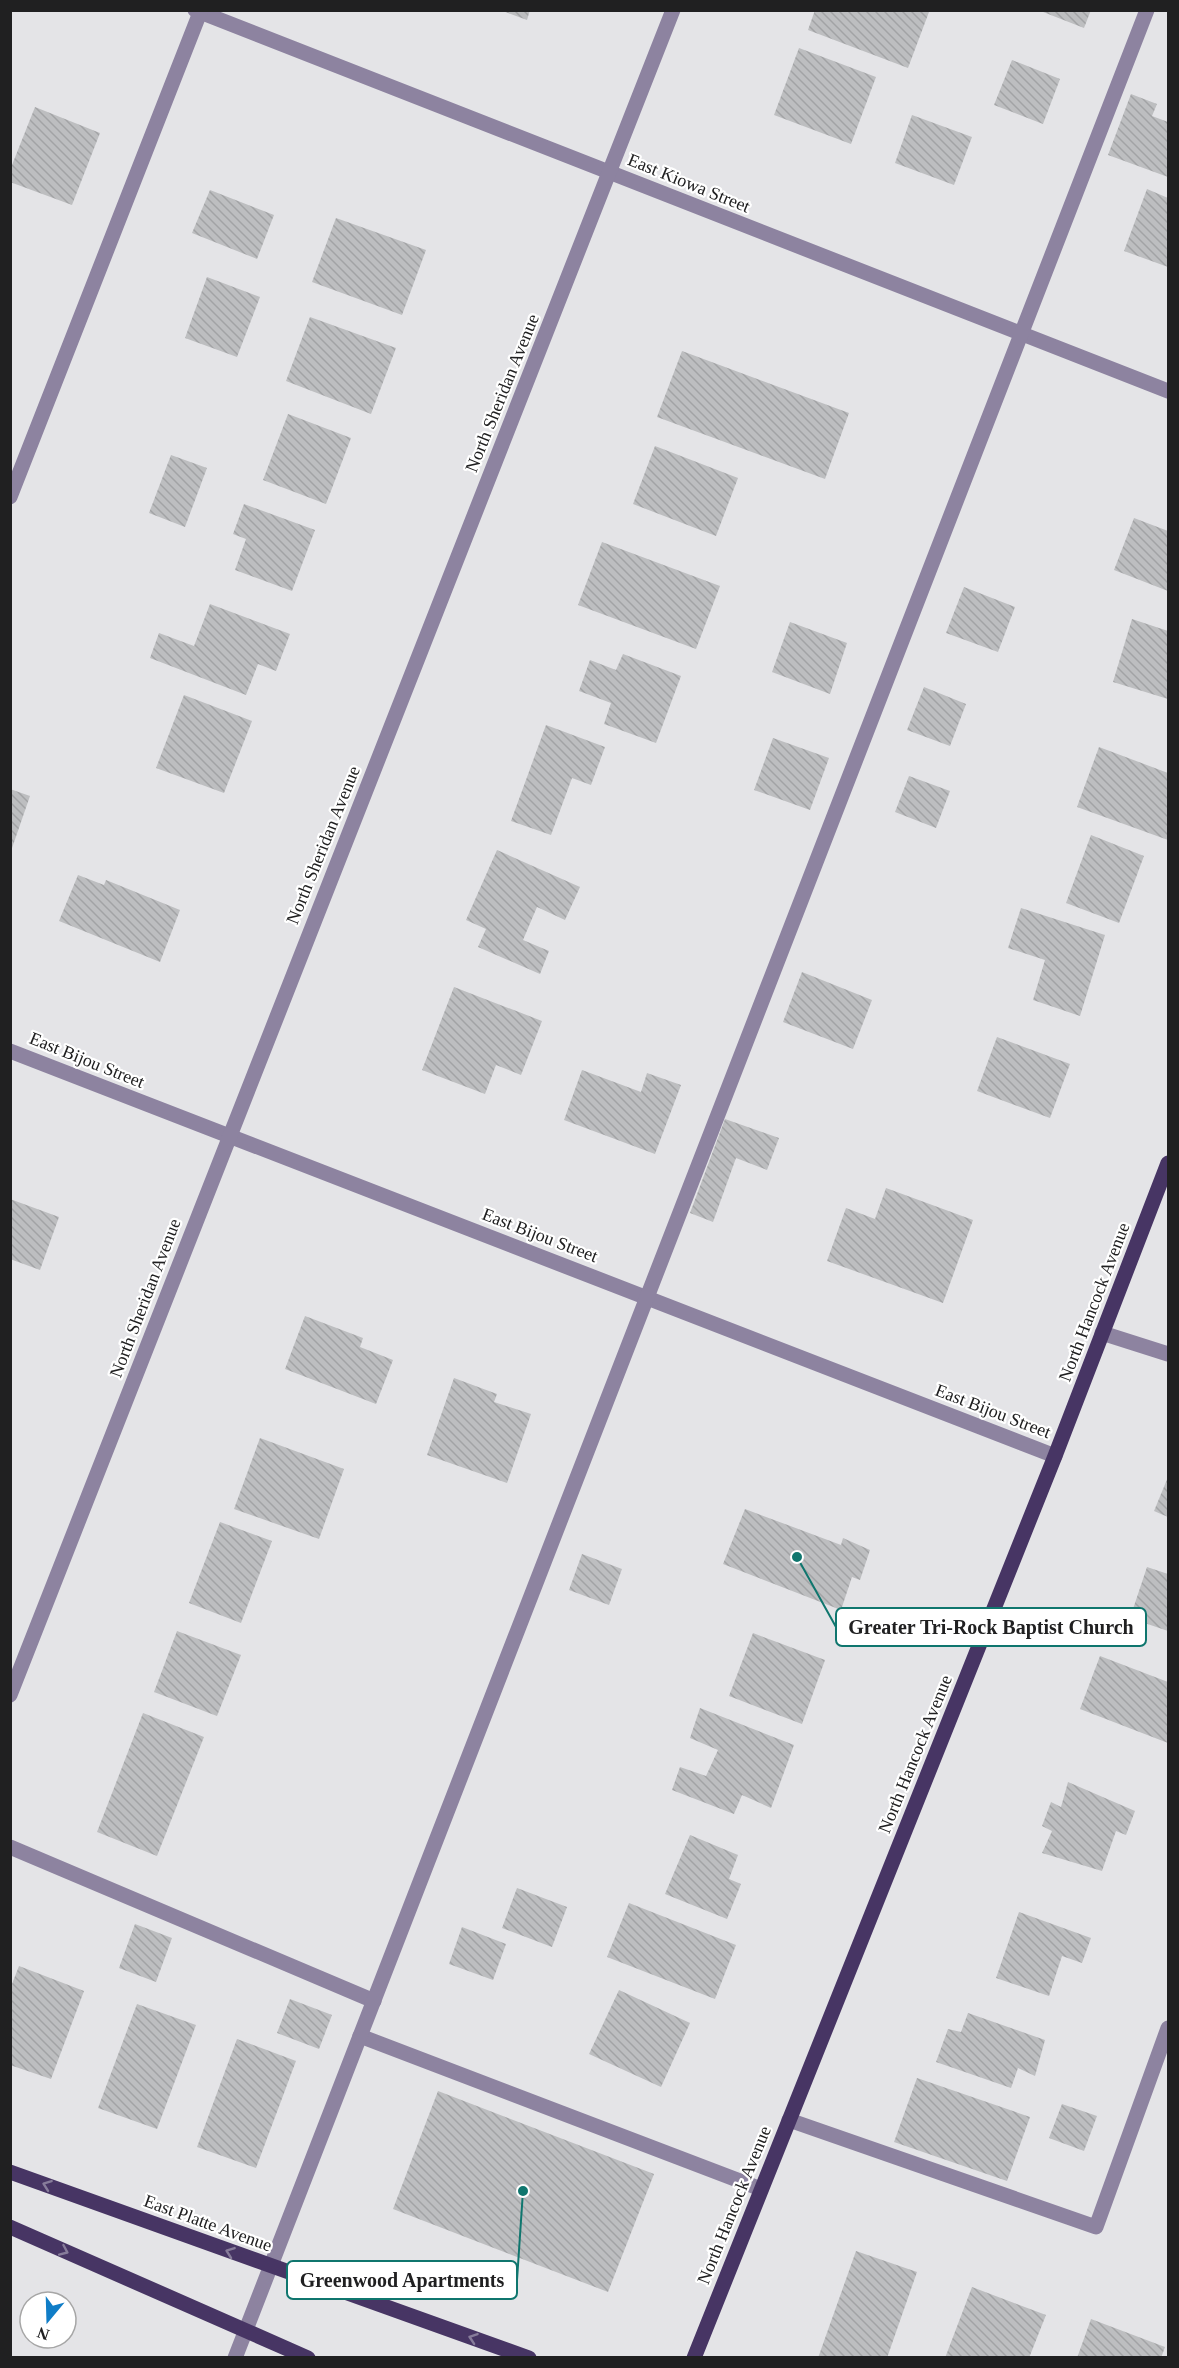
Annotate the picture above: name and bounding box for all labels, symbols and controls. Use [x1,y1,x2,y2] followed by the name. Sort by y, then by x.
[625,149,753,217] street label: East Kiowa Street
[461,311,543,475] street label: North Sheridan Avenue
[282,763,364,927] street label: North Sheridan Avenue
[27,1028,147,1092] street label: East Bijou Street
[479,1204,601,1266] street label: East Bijou Street
[105,1216,185,1380] street label: North Sheridan Avenue
[1054,1220,1134,1384] street label: North Hancock Avenue
[932,1380,1054,1442] street label: East Bijou Street
[836,1608,1146,1646] callout: Greater Tri-Rock Baptist Church
[848,1616,1134,1639] text: Greater Tri-Rock Baptist Church
[874,1672,956,1836] street label: North Hancock Avenue
[693,2123,775,2287] street label: North Hancock Avenue
[42,2180,53,2193] one-way arrow
[141,2191,275,2255] street label: East Platte Avenue
[58,2244,69,2256] one-way arrow
[225,2247,236,2260] one-way arrow
[287,2261,517,2299] callout: Greenwood Apartments
[300,2269,505,2292] text: Greenwood Apartments
[18,2290,78,2350] north arrow
[35,2324,52,2344] text: N
[468,2333,479,2346] one-way arrow

